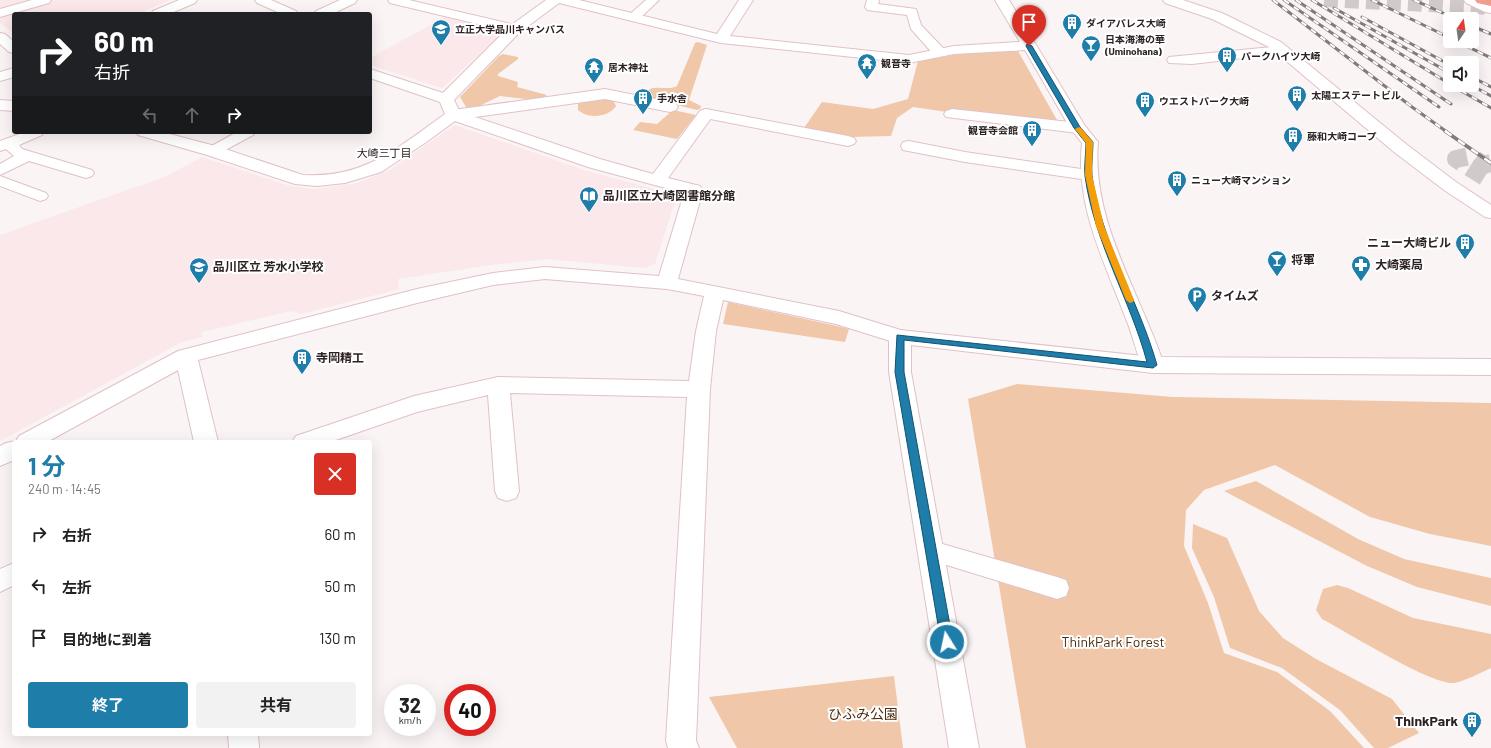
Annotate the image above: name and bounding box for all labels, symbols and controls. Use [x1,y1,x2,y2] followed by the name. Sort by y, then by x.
[1012,5,1046,46] pin
[1018,11,1040,33] icon: arrive
[1061,12,1083,40] building icon: ダイアパレス大崎
[1443,12,1479,48] north arrow
[1443,12,1479,92] map controls
[1086,17,1166,29] place label: ダイアパレス大崎
[430,18,452,46] school or university icon: 立正大学品川キャンパス
[455,23,565,35] place label: 立正大学品川キャンパス
[94,24,154,58] text: 60 m
[28,28,80,80] icon: right
[1104,33,1165,57] place label: 日本海海の華 (Uminohana)
[1080,34,1102,62] bar icon: 日本海海の華 (Uminohana)
[1216,45,1238,73] building icon: パークハイツ大崎
[1241,50,1320,62] place label: パークハイツ大崎
[856,52,878,80] temple icon: 観音寺
[583,56,605,84] temple icon: 居木神社
[1443,56,1479,92] button: sound
[881,57,911,69] place label: 観音寺
[94,61,130,83] text: 右折
[608,61,649,73] place label: 居木神社
[1286,84,1308,112] building icon: 太陽エステートビル
[632,87,654,115] building icon: 手水舎
[1311,89,1401,101] place label: 太陽エステートビル
[1134,90,1156,118] building icon: ウエストパーク大崎
[657,92,687,104] place label: 手水舎
[1159,95,1249,107] place label: ウエストパーク大崎
[139,104,161,126] icon: left
[181,104,203,126] icon: ahead
[223,104,245,126] icon: right
[1021,119,1043,147] building icon: 観音寺会館
[968,124,1018,136] place label: 観音寺会館
[1282,125,1304,153] building icon: 藤和大崎コープ
[1307,130,1376,142] place label: 藤和大崎コープ
[357,146,412,159] district label: 大崎三丁目
[1166,169,1188,197] building icon: ニュー大崎マンション
[1191,174,1291,186] place label: ニュー大崎マンション
[578,185,600,213] library icon: 品川区立大崎図書館分館
[603,188,735,202] place label: 品川区立大崎図書館分館
[1454,232,1476,260] building icon: ニュー大崎ビル
[1367,235,1451,249] place label: ニュー大崎ビル
[1266,249,1288,277] bar icon: 将軍
[1291,252,1315,266] place label: 将軍
[1350,254,1372,282] pharmacy icon: 大崎薬局
[188,256,210,284] school or university icon: 品川区立 芳水小学校
[1375,257,1423,271] place label: 大崎薬局
[213,259,323,273] place label: 品川区立 芳水小学校
[1186,285,1208,313] parking icon: タイムズ
[1211,288,1259,302] place label: タイムズ
[291,347,313,375] building icon: 寺岡精工
[316,350,364,364] place label: 寺岡精工
[28,451,65,480] text: 1 分
[314,453,356,495] button: close
[28,481,101,497] text: 240 m · 14:45
[28,523,50,545] icon: right
[324,525,356,543] text: 60 m
[62,526,92,544] text: 右折
[28,575,50,597] icon: left
[324,577,356,595] text: 50 m
[62,578,92,596] text: 左折
[926,621,968,663] position arrow
[28,627,50,649] icon: arrive
[319,629,356,647] text: 130 m
[62,630,152,648] text: 目的地に到着
[1061,633,1165,650] park label: ThinkPark Forest
[28,682,188,728] button: 終了
[196,682,356,728] button: 共有
[444,684,496,736] speed limit sign: 40
[399,693,421,717] text: 32
[828,705,898,722] park label: ひふみ公園
[1461,710,1483,738] building icon: ThinkPark
[1395,712,1459,729] place label: ThinkPark
[399,714,421,726] text: km/h

